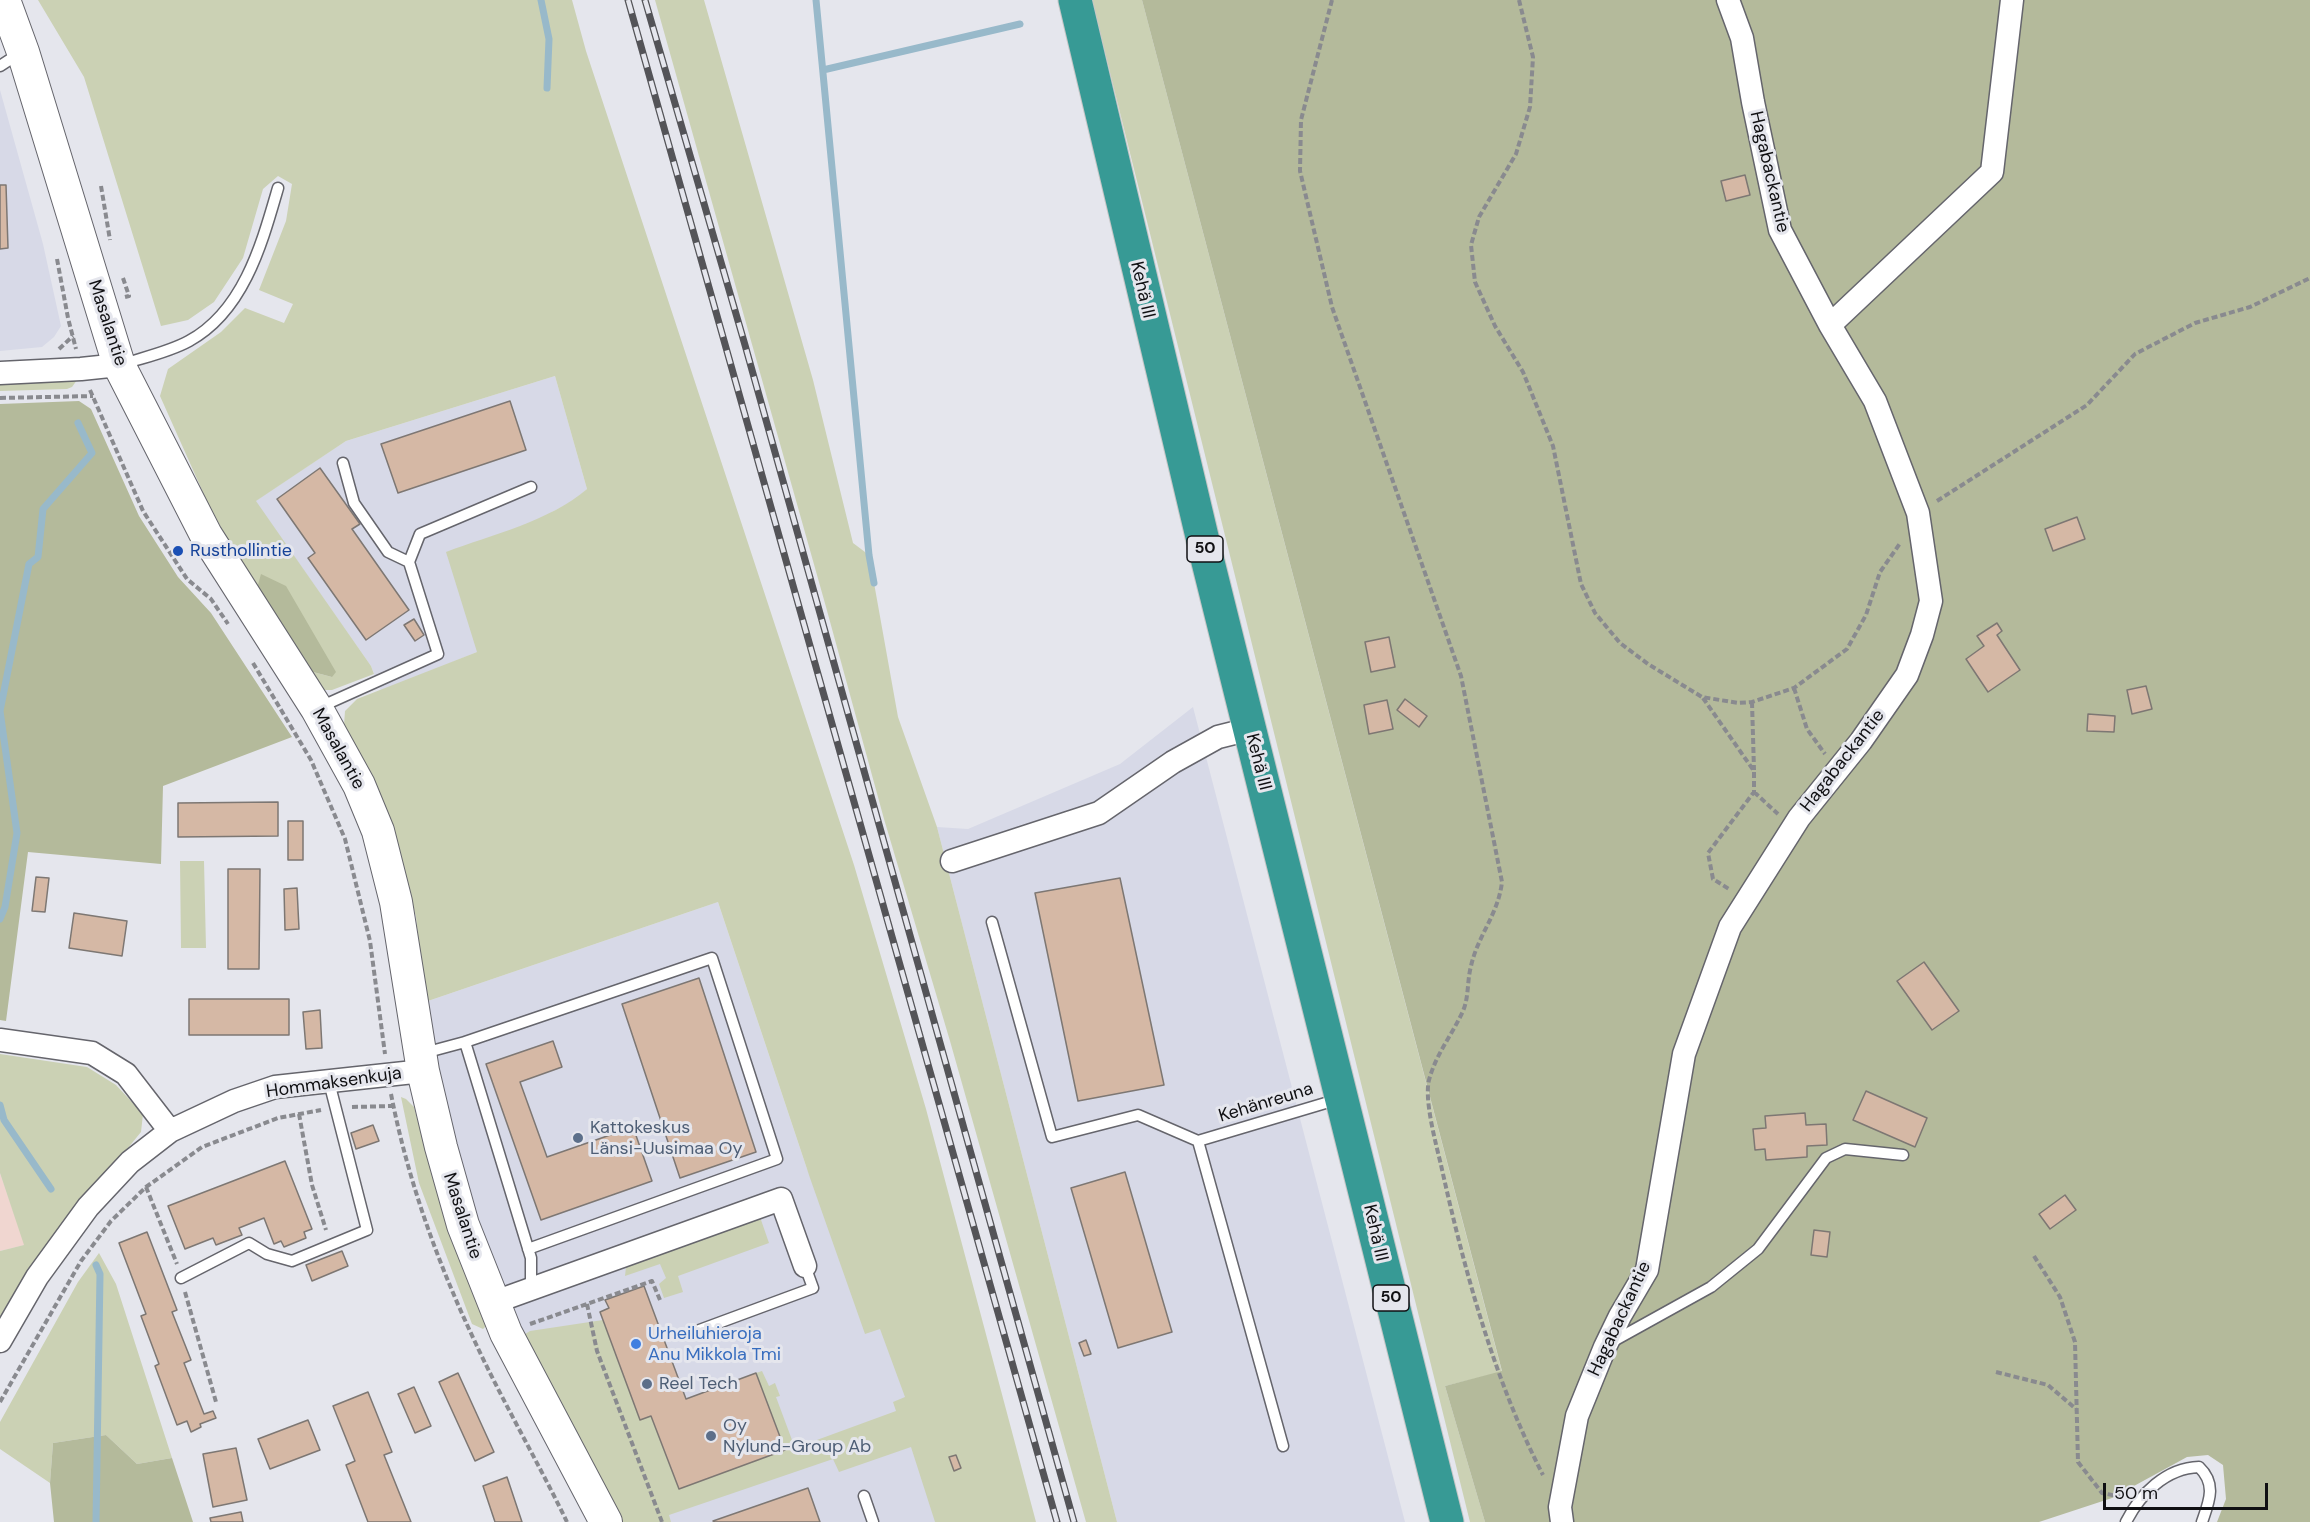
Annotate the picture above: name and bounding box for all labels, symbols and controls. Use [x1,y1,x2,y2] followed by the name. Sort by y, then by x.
[1745,109,1793,235] street label: Hagabackantie
[1125,259,1159,321] street label: Kehä III
[83,277,131,369] street label: Masalantie
[1187,536,1223,562] road number: 50
[190,540,292,562] place label: Rusthollintie
[171,544,185,558] marker: Rusthollintie
[307,705,369,793] street label: Masalantie
[1796,706,1890,816] street label: Hagabackantie
[1241,731,1275,793] street label: Kehä III
[265,1063,403,1103] street label: Hommaksenkuja
[1216,1078,1316,1128] street label: Kehänreuna
[590,1117,743,1160] place label: Kattokeskus Länsi-Uusimaa Oy
[571,1131,585,1145] marker: Kattokeskus Länsi-Uusimaa Oy
[438,1170,486,1262] street label: Masalantie
[1358,1202,1392,1264] street label: Kehä III
[1584,1258,1656,1380] street label: Hagabackantie
[1373,1285,1409,1311] road number: 50
[648,1323,781,1366] place label: Urheiluhieroja Anu Mikkola Tmi
[629,1337,643,1351] marker: Urheiluhieroja Anu Mikkola Tmi
[659,1373,738,1395] place label: Reel Tech
[640,1377,654,1391] marker: Reel Tech
[723,1415,871,1458] place label: Oy Nylund-Group Ab
[704,1429,718,1443] marker: Oy Nylund-Group Ab
[2106,1471,2271,1509] scale bar
[2114,1481,2158,1505] text: 50 m

